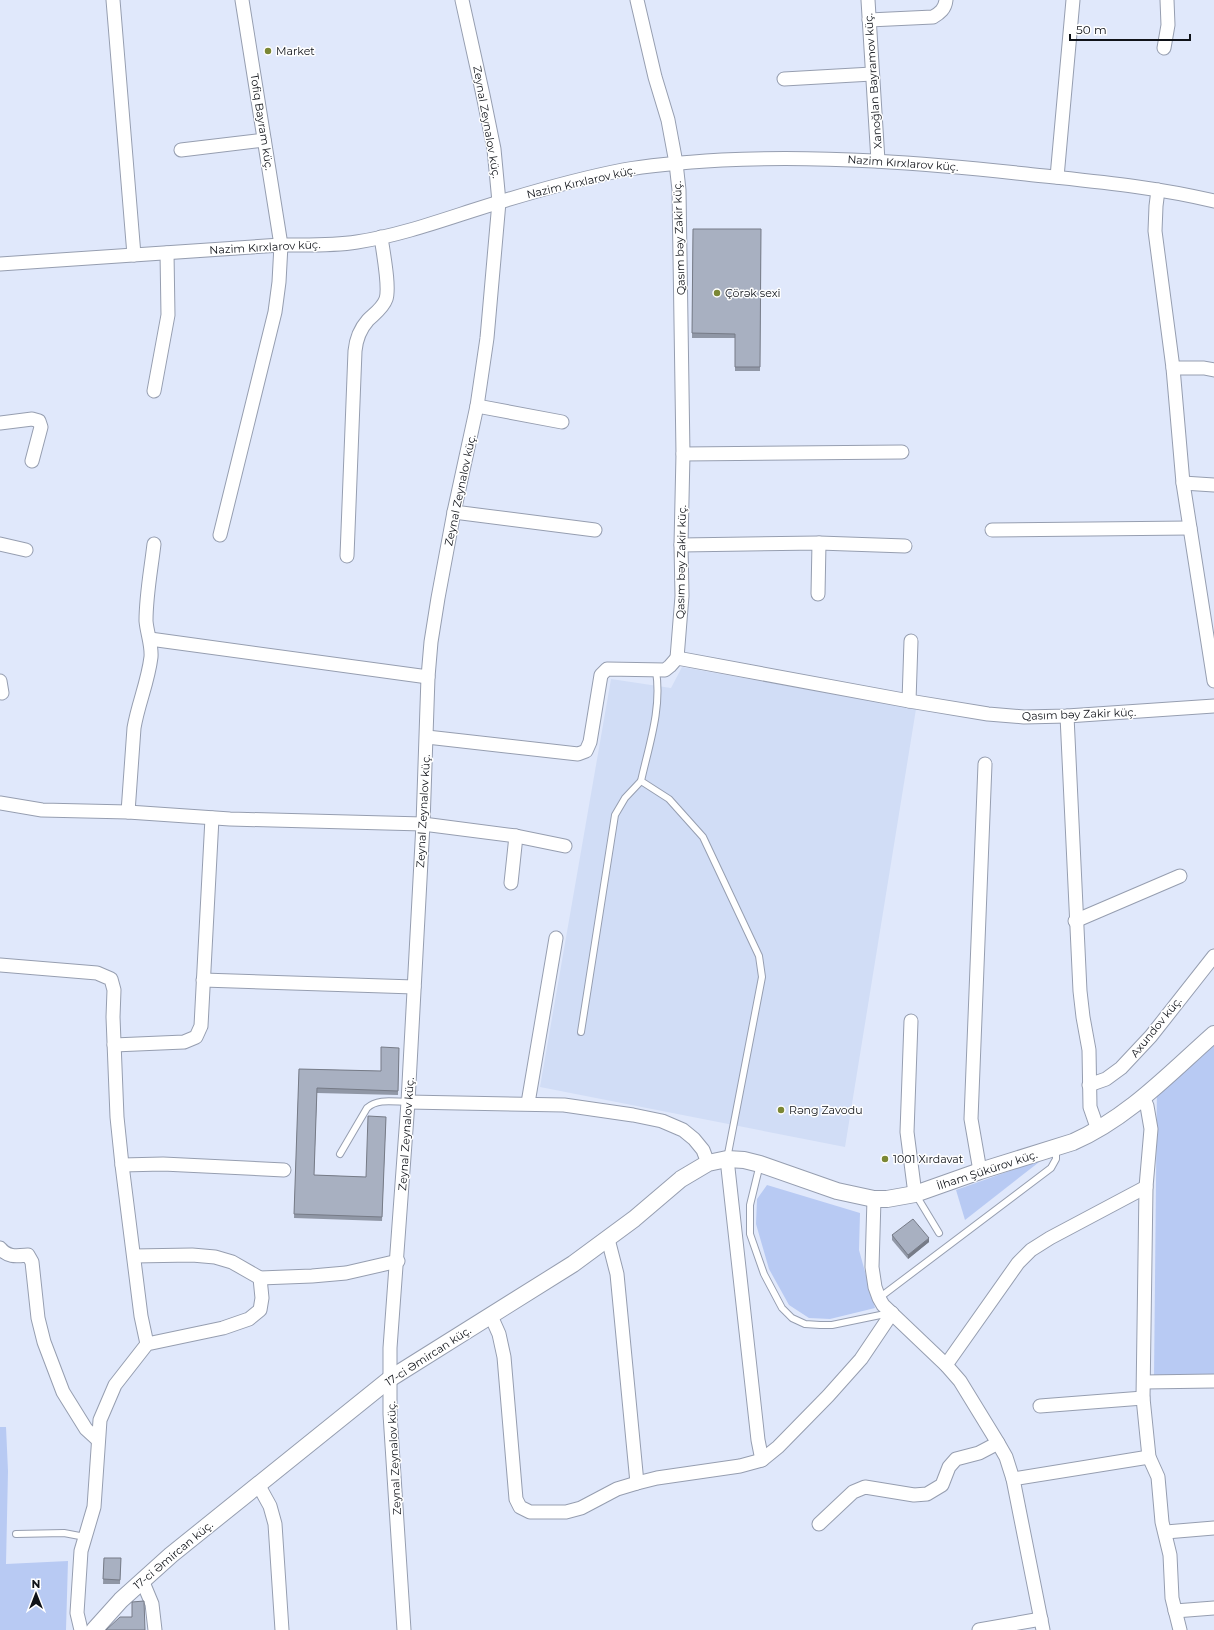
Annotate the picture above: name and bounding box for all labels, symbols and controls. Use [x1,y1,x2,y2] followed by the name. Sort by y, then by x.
[861,13,885,149] street label: Xanoğlan Bayramov küç.
[1070,16,1190,42] scale bar
[1076,22,1107,37] text: 50 m
[276,44,315,58] place label: Market
[263,46,273,56] marker: Market
[470,65,504,179] street label: Zeynal Zeynalov küç.
[247,73,277,171] street label: Tofiq Bayram küç.
[847,152,959,174] street label: Nazim Kırxlarov küç.
[525,163,637,201] street label: Nazim Kırxlarov küç.
[670,181,688,295] street label: Qasım bəy Zakir küç.
[209,237,321,257] street label: Nazim Kırxlarov küç.
[725,286,781,300] place label: Çörək sexi
[712,288,722,298] marker: Çörək sexi
[441,433,479,547] street label: Zeynal Zeynalov küç.
[673,505,689,619] street label: Qasım bəy Zakir küç.
[1022,705,1136,723] street label: Qasım bəy Zakir küç.
[413,754,433,868] street label: Zeynal Zeynalov küç.
[1127,994,1185,1060] street label: Axundov küç.
[395,1077,417,1191] street label: Zeynal Zeynalov küç.
[789,1103,863,1117] place label: Rəng Zavodu
[776,1105,786,1115] marker: Rəng Zavodu
[935,1147,1039,1193] street label: İlham Şükürov küç.
[893,1152,964,1166] place label: 1001 Xırdavat
[880,1154,890,1164] marker: 1001 Xırdavat
[382,1323,474,1389] street label: 17-ci Əmircan küç.
[384,1401,404,1515] street label: Zeynal Zeynalov küç.
[130,1518,216,1592] street label: 17-ci Əmircan küç.
[16,1574,56,1614] north arrow
[32,1577,40,1591] text: N

